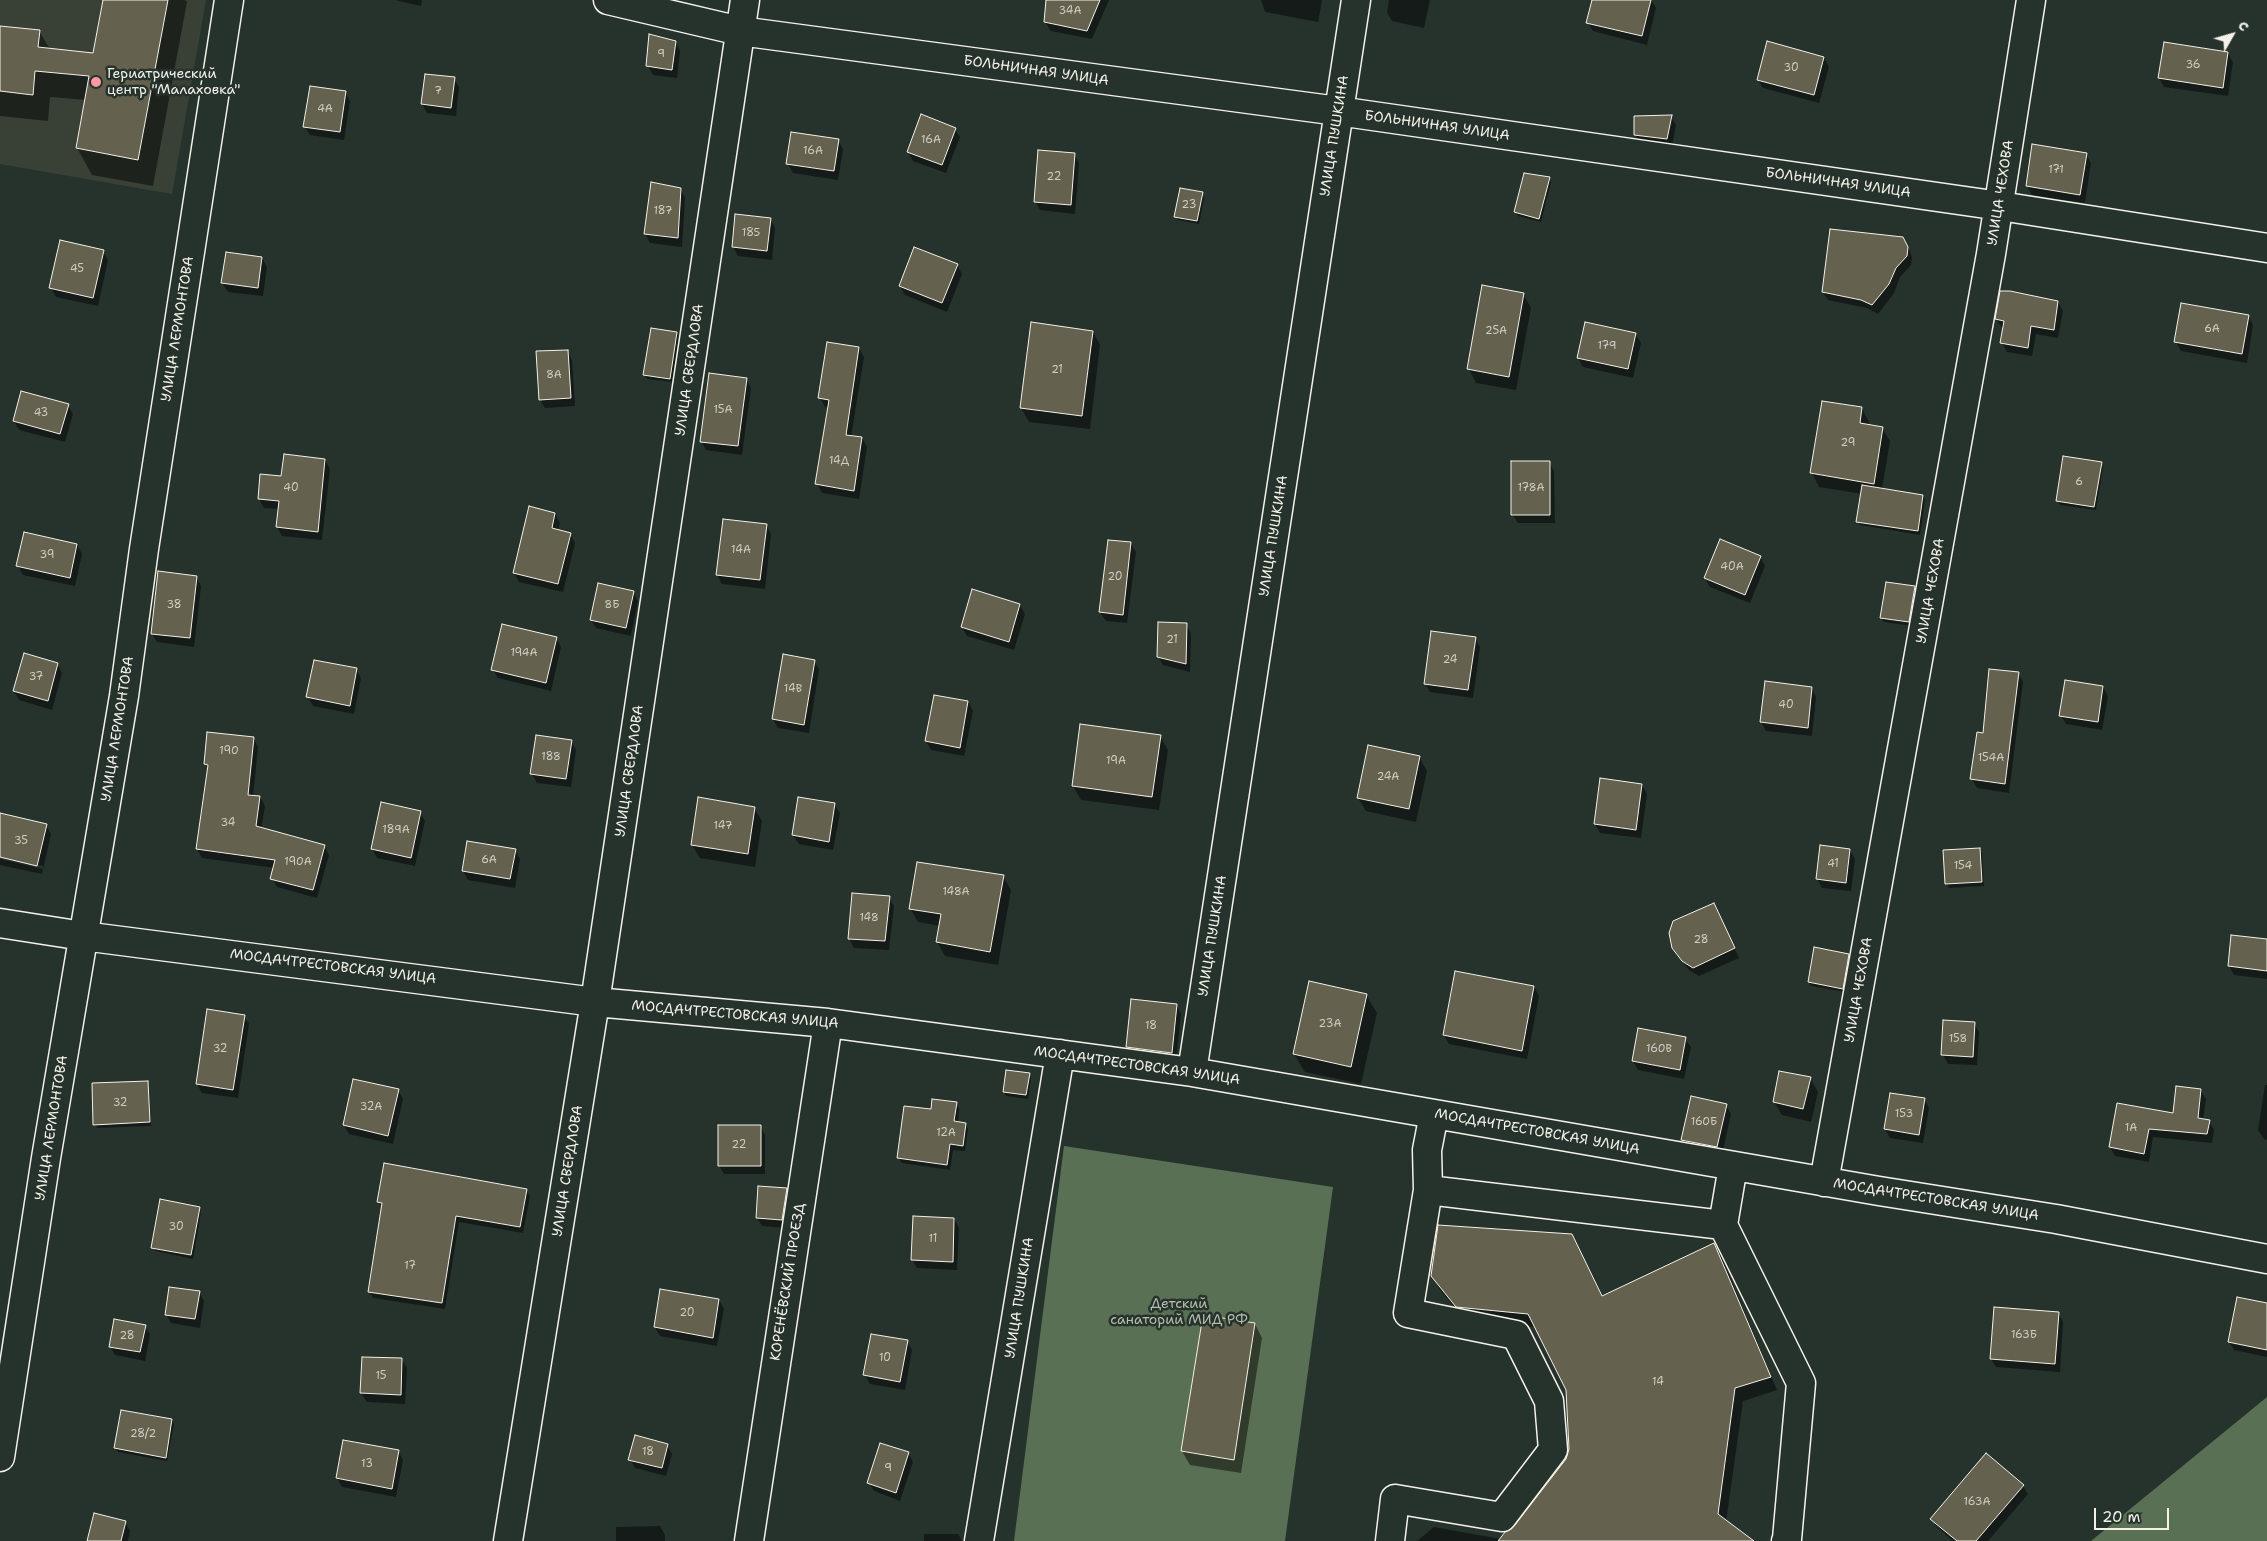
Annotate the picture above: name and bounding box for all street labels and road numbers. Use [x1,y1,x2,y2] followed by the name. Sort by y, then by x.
[962,52,1110,90] street label: БОЛЬНИЧНАЯ УЛИЦА
[1317,74,1353,198] street label: УЛИЦА ПУШКИНА
[1363,107,1511,145] street label: БОЛЬНИЧНАЯ УЛИЦА
[1984,139,2018,247] street label: УЛИЦА ЧЕХОВА
[1764,164,1912,202] street label: БОЛЬНИЧНАЯ УЛИЦА
[158,255,198,403] street label: УЛИЦА ЛЕРМОНТОВА
[672,303,708,437] street label: УЛИЦА СВЕРДЛОВА
[1256,474,1292,598] street label: УЛИЦА ПУШКИНА
[1913,537,1949,645] street label: УЛИЦА ЧЕХОВА
[98,655,138,803] street label: УЛИЦА ЛЕРМОНТОВА
[612,704,648,838] street label: УЛИЦА СВЕРДЛОВА
[1195,874,1231,998] street label: УЛИЦА ПУШКИНА
[1841,936,1877,1044] street label: УЛИЦА ЧЕХОВА
[229,946,437,988] street label: МОСДАЧТРЕСТОВСКАЯ УЛИЦА
[631,998,839,1032] street label: МОСДАЧТРЕСТОВСКАЯ УЛИЦА
[1033,1043,1241,1089] street label: МОСДАЧТРЕСТОВСКАЯ УЛИЦА
[32,1054,72,1202] street label: УЛИЦА ЛЕРМОНТОВА
[549,1104,587,1238] street label: УЛИЦА СВЕРДЛОВА
[1433,1106,1641,1158] street label: МОСДАЧТРЕСТОВСКАЯ УЛИЦА
[1832,1175,2040,1225] street label: МОСДАЧТРЕСТОВСКАЯ УЛИЦА
[767,1202,809,1362] street label: КОРЕНЁВСКИЙ ПРОЕЗД
[1002,1236,1038,1360] street label: УЛИЦА ПУШКИНА

